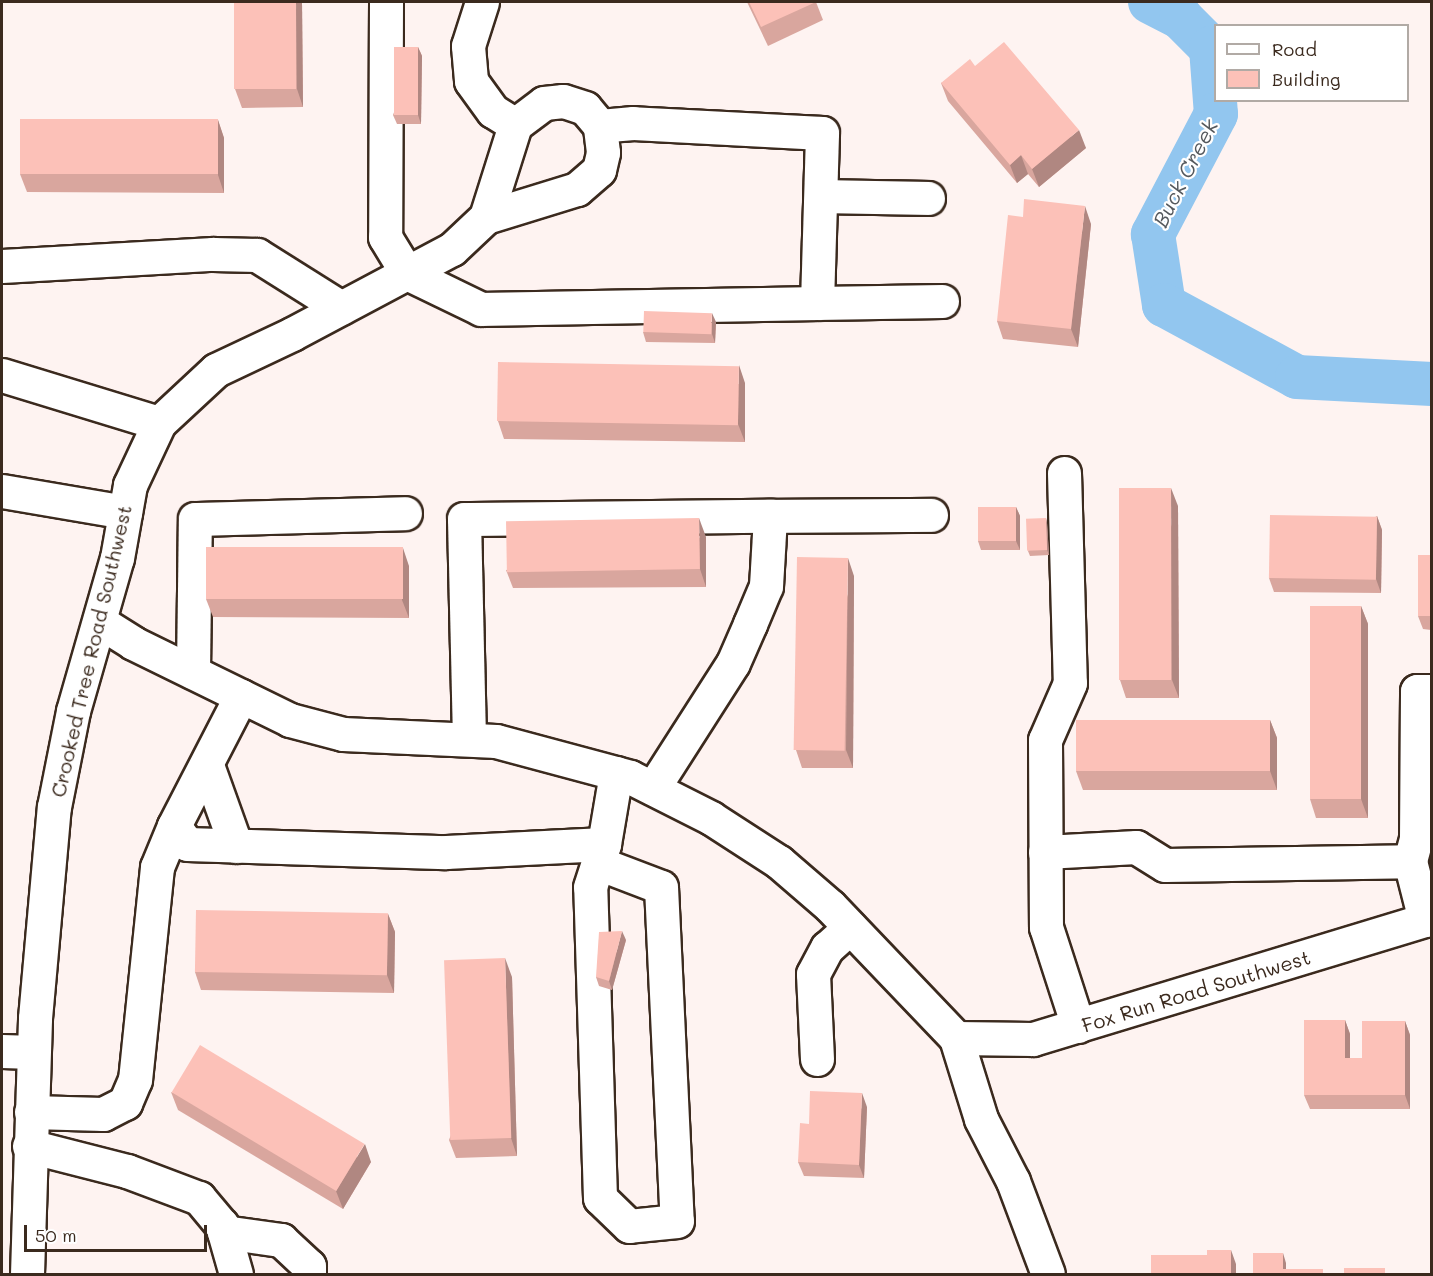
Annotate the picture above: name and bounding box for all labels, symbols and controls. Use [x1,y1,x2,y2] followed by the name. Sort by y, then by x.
[1214,24,1409,102] legend
[1272,37,1317,61] text: Road
[1272,67,1340,91] text: Building
[1147,115,1223,231] water label: Buck Creek
[46,503,136,799] street label: Crooked Tree Road Southwest
[1079,945,1313,1037] street label: Fox Run Road Southwest
[27,1213,210,1251] scale bar
[35,1223,77,1247] text: 50 m

